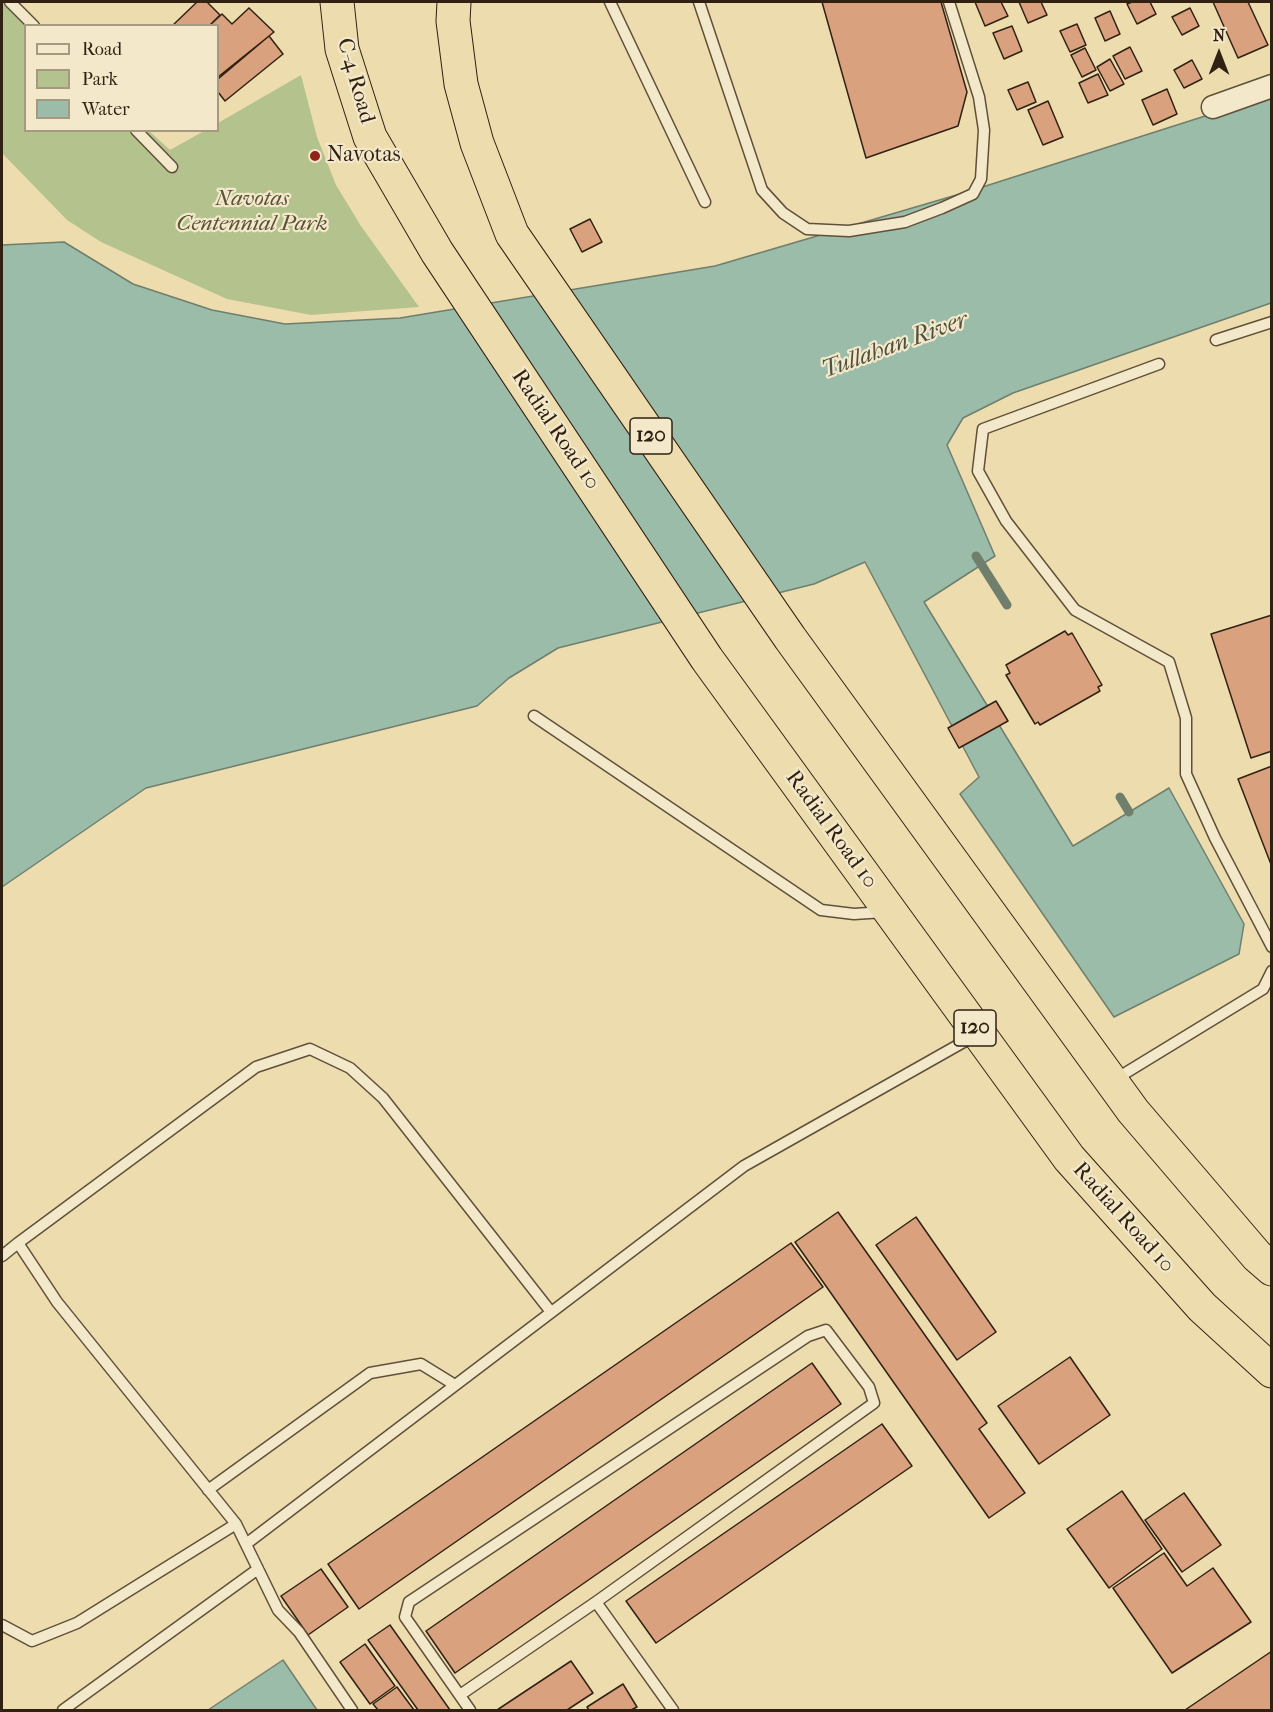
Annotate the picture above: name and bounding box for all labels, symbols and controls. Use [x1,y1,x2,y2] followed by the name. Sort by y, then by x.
[24,24,219,132] legend
[1189,24,1249,84] north arrow
[1213,26,1225,45] text: N
[330,35,380,127] street label: C-4 Road
[82,39,122,60] text: Road
[82,69,118,90] text: Park
[82,99,130,120] text: Water
[327,143,401,169] place label: Navotas
[308,149,322,163] marker: Navotas
[176,187,328,238] park label: Navotas Centennial Park
[818,306,972,386] water label: Tullahan River
[505,365,605,495] street label: Radial Road 10
[630,418,672,454] road number: 120
[779,766,883,894] street label: Radial Road 10
[954,1010,996,1046] road number: 120
[1067,1157,1179,1279] street label: Radial Road 10

